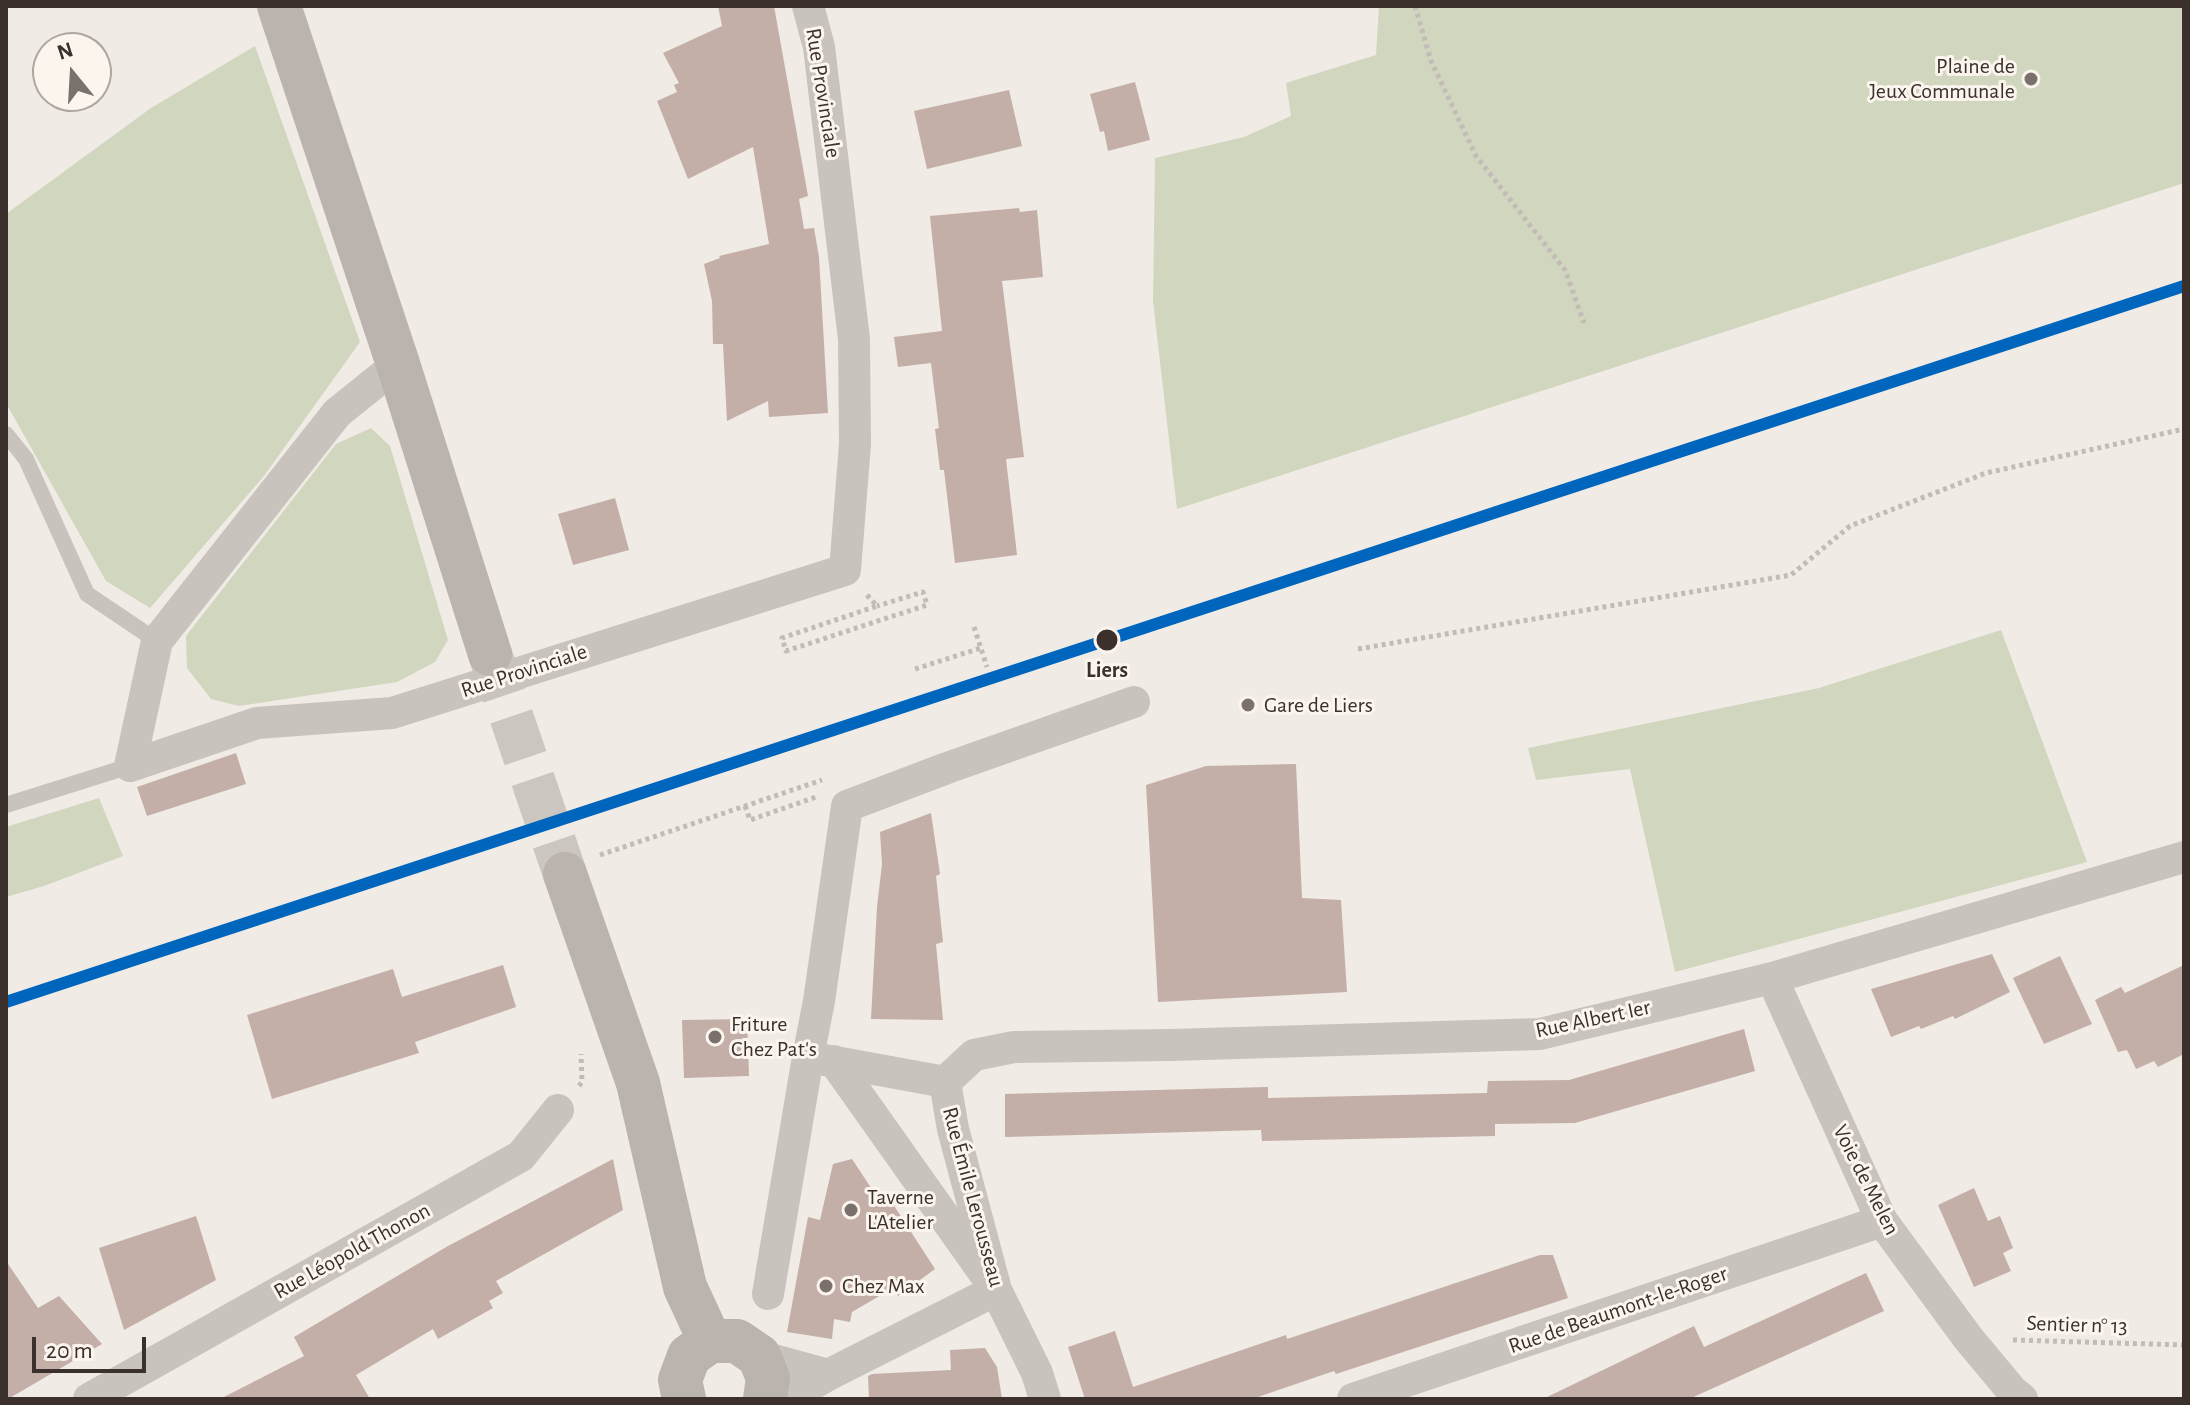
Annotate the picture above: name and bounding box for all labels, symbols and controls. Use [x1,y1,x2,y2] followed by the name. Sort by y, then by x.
[800,26,846,160] street label: Rue Provinciale
[32,32,112,112] north arrow
[55,38,76,64] text: N
[1869,53,2015,104] place label: Plaine de Jeux Communale
[2022,70,2040,88] marker: Plaine de Jeux Communale
[1094,627,1120,653] marker: Liers
[458,638,590,704] street label: Rue Provinciale
[1086,657,1128,683] place label: Liers
[1264,692,1373,718] place label: Gare de Liers
[1239,696,1257,714] marker: Gare de Liers
[1533,994,1653,1044] street label: Rue Albert Ier
[731,1011,817,1062] place label: Friture Chez Pat's
[706,1028,724,1046] marker: Friture Chez Pat's
[936,1104,1010,1290] street label: Rue Émile Lerousseau
[1827,1120,1905,1240] street label: Voie de Melen
[867,1184,934,1236] place label: Taverne L'Atelier
[269,1197,435,1305] street label: Rue Léopold Thonon
[842,1201,860,1219] marker: Taverne L'Atelier
[1505,1260,1731,1360] street label: Rue de Beaumont-le-Roger
[842,1273,925,1299] place label: Chez Max
[817,1277,835,1295] marker: Chez Max
[2026,1310,2128,1340] street label: Sentier n° 13
[36,1321,150,1371] scale bar
[46,1339,93,1363] text: 20 m

